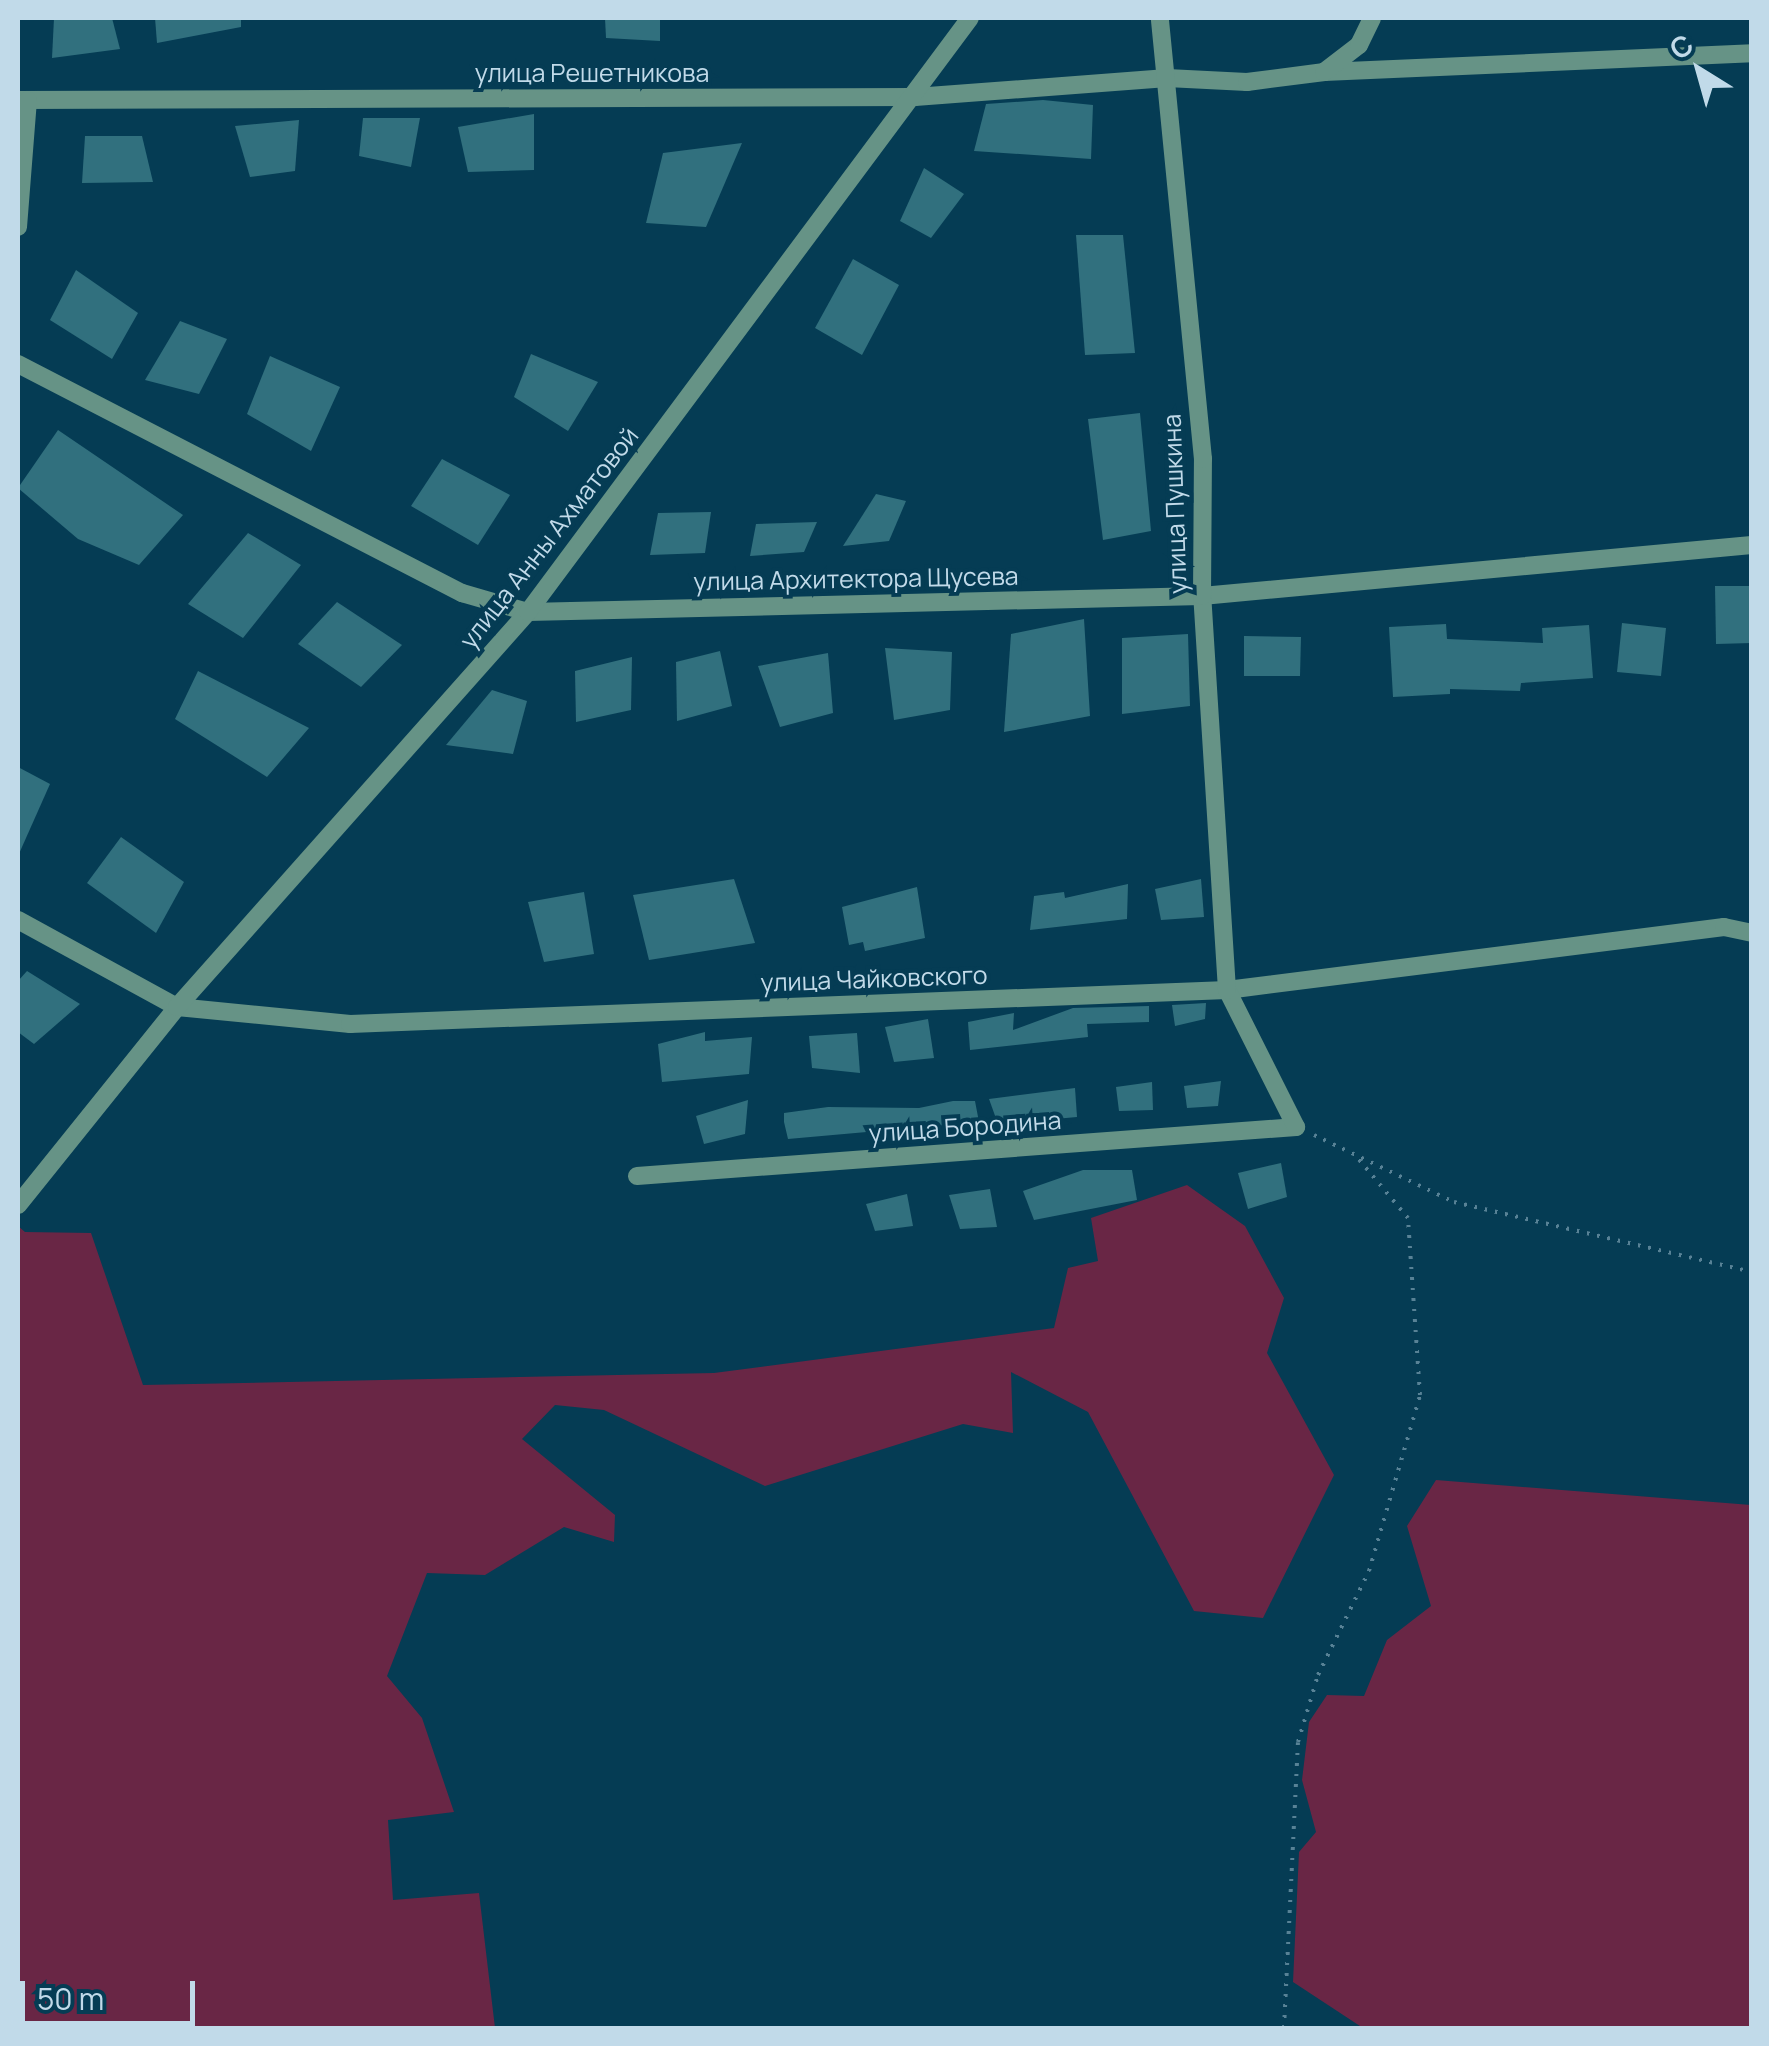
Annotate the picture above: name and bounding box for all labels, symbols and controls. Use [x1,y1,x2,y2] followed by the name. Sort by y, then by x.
[1649,20,1749,120] north arrow
[1661,25,1701,67] text: С
[475,58,709,88] street label: улица Решетникова
[1157,413,1193,595] street label: улица Пушкина
[453,421,645,655] street label: улица Анны Ахматовой
[693,561,1019,597] street label: улица Архитектора Щусева
[760,960,988,998] street label: улица Чайковского
[868,1105,1062,1149] street label: улица Бородина
[25,1961,200,2023] scale bar
[37,1978,104,2019] text: 50 m

